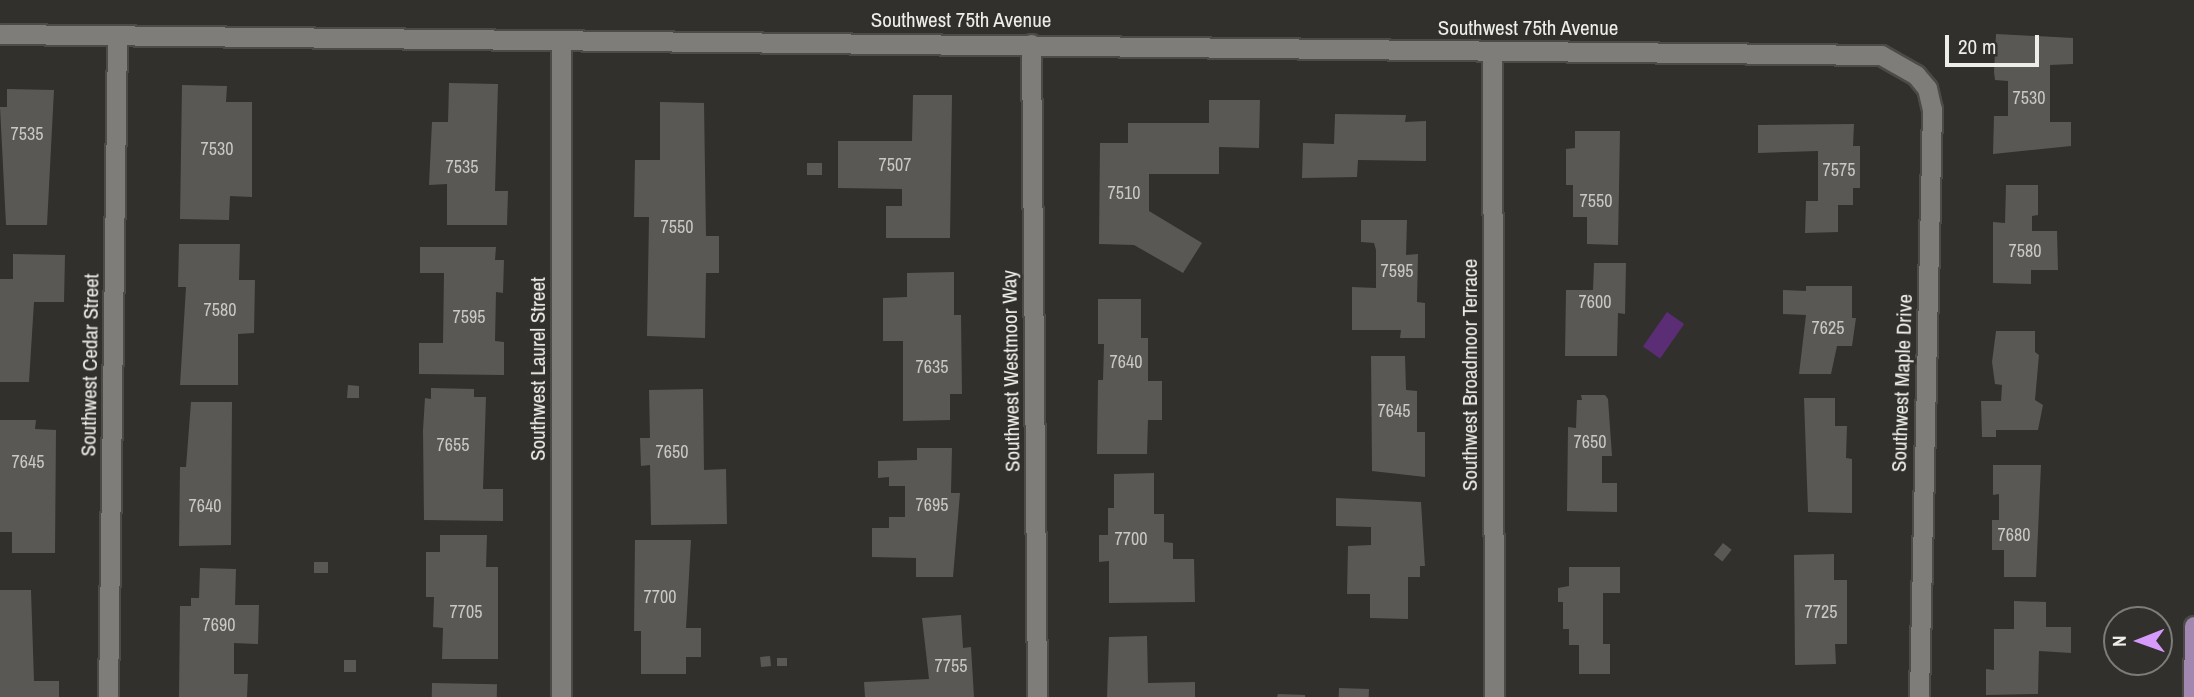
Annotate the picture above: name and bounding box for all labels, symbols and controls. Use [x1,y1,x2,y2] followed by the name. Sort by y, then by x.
[870,7,1052,33] street label: Southwest 75th Avenue
[1437,15,1619,41] street label: Southwest 75th Avenue
[1949,21,2044,65] scale bar
[1958,32,1996,61] text: 20 m
[2013,87,2045,109] house number: 7530
[11,123,43,145] house number: 7535
[201,138,233,160] house number: 7530
[879,154,911,176] house number: 7507
[446,156,478,178] house number: 7535
[1823,159,1855,181] house number: 7575
[1108,182,1140,204] house number: 7510
[1580,190,1612,212] house number: 7550
[661,216,693,238] house number: 7550
[2009,240,2041,262] house number: 7580
[1457,259,1483,491] street label: Southwest Broadmoor Terrace
[1381,260,1413,282] house number: 7595
[997,270,1025,472] street label: Southwest Westmoor Way
[76,273,104,457] street label: Southwest Cedar Street
[525,277,551,461] street label: Southwest Laurel Street
[1579,291,1611,313] house number: 7600
[1886,294,1918,472] street label: Southwest Maple Drive
[204,299,236,321] house number: 7580
[453,306,485,328] house number: 7595
[1812,317,1844,339] house number: 7625
[1110,351,1142,373] house number: 7640
[916,356,948,378] house number: 7635
[1378,400,1410,422] house number: 7645
[1574,431,1606,453] house number: 7650
[437,434,469,456] house number: 7655
[656,441,688,463] house number: 7650
[12,451,44,473] house number: 7645
[916,494,948,516] house number: 7695
[189,495,221,517] house number: 7640
[1998,524,2030,546] house number: 7680
[1115,528,1147,550] house number: 7700
[644,586,676,608] house number: 7700
[450,601,482,623] house number: 7705
[1805,601,1837,623] house number: 7725
[2103,606,2173,676] north arrow
[203,614,235,636] house number: 7690
[2106,635,2132,647] text: N
[935,655,967,677] house number: 7755

